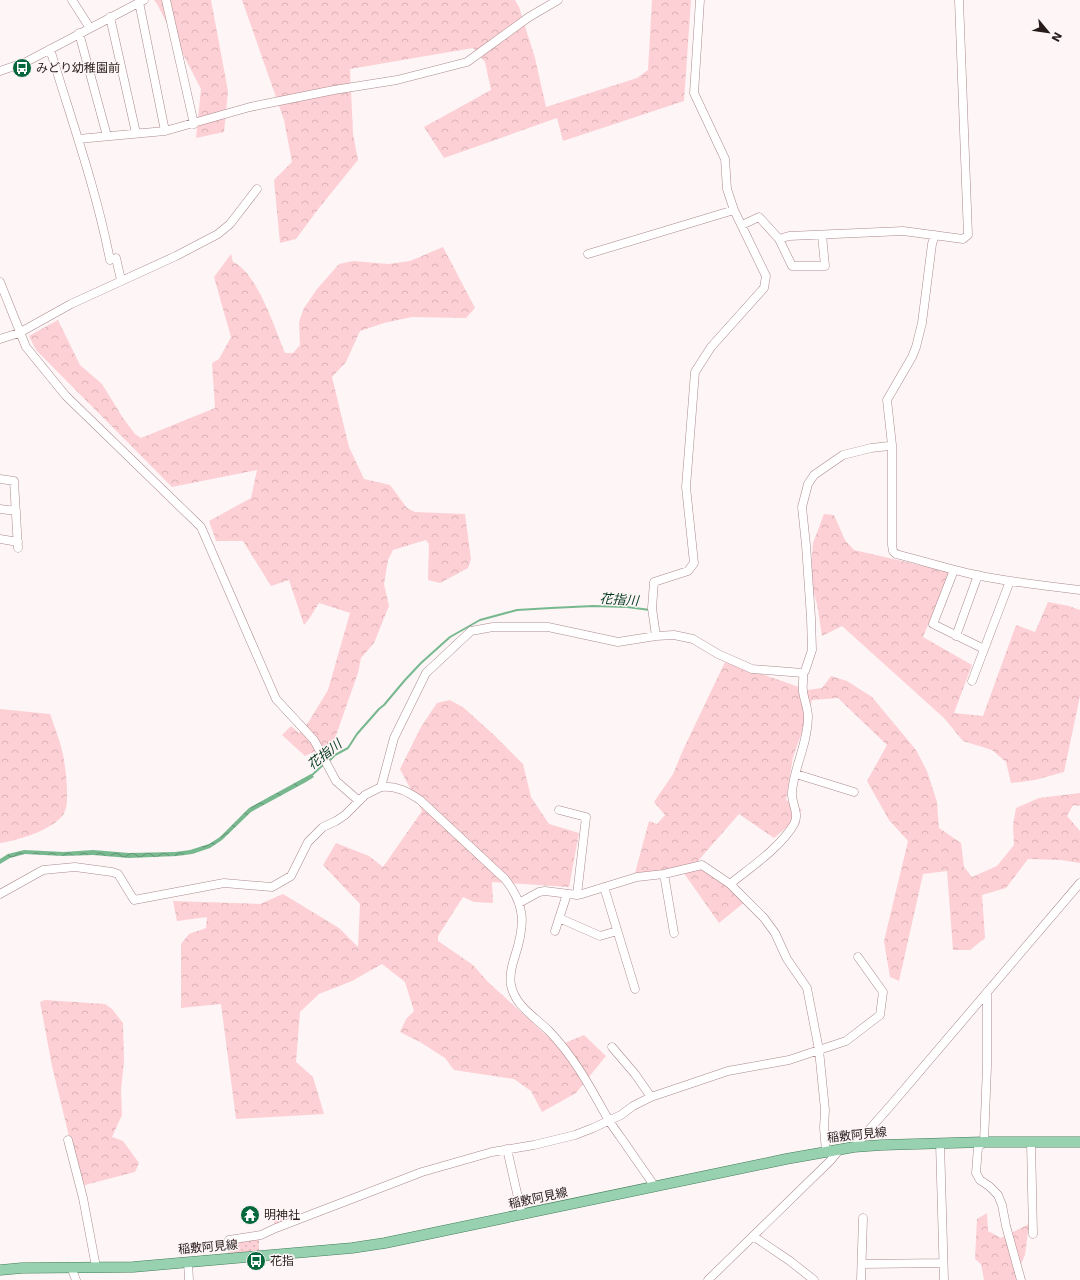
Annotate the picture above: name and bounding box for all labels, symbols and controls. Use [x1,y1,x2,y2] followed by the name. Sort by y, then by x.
[1028,12,1068,52] north arrow
[1048,29,1064,44] text: N
[11,57,33,79] bus stop icon: みどり幼稚園前
[36,61,120,75] place label: みどり幼稚園前
[599,591,641,608] water label: 花指川
[304,735,346,772] water label: 花指川
[826,1125,888,1145] street label: 稲敷阿見線
[507,1185,569,1211] street label: 稲敷阿見線
[239,1204,261,1226] temple icon: 明神社
[264,1208,300,1222] place label: 明神社
[177,1237,239,1257] street label: 稲敷阿見線
[245,1250,267,1272] bus stop icon: 花指
[270,1254,294,1268] place label: 花指

